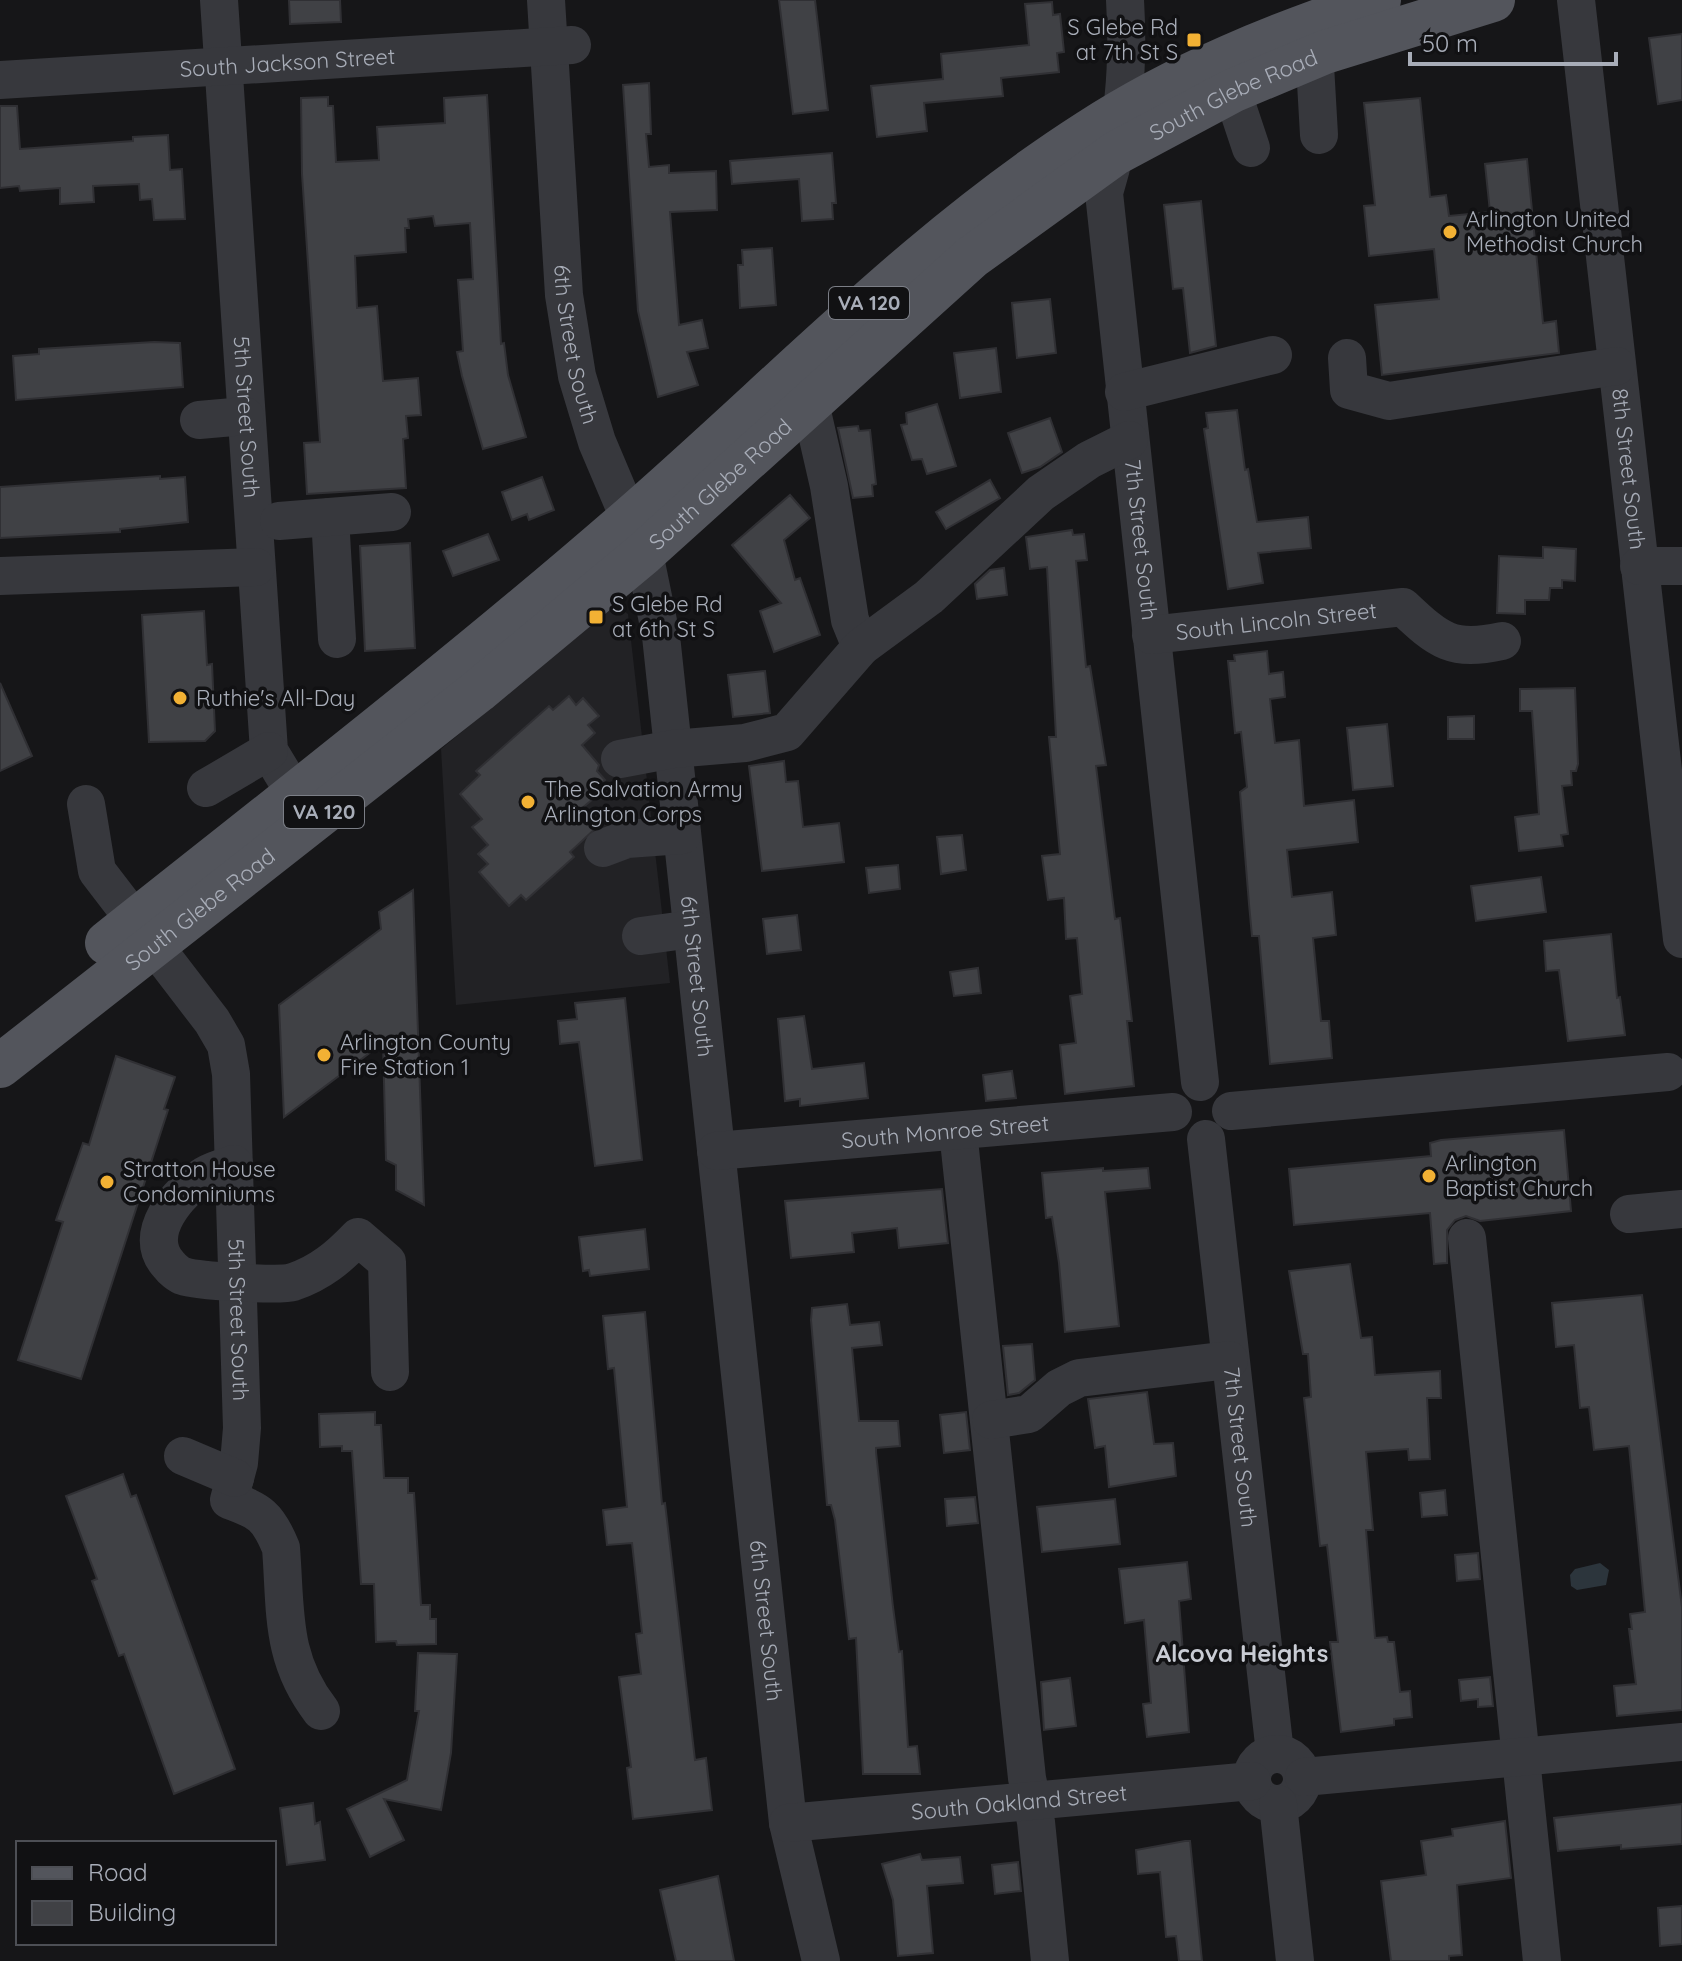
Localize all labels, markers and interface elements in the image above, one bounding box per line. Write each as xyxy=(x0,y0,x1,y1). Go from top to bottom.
place label: S Glebe Rd at 7th St S xyxy=(1067,13,1178,66)
scale bar xyxy=(1410,16,1616,66)
text: 50 m xyxy=(1422,28,1478,58)
marker: S Glebe Rd at 7th St S xyxy=(1185,31,1203,49)
street label: South Jackson Street xyxy=(179,42,396,83)
street label: South Glebe Road xyxy=(1144,43,1322,147)
place label: Arlington United Methodist Church xyxy=(1466,205,1643,258)
marker: Arlington United Methodist Church xyxy=(1441,223,1459,241)
street label: 6th Street South xyxy=(548,264,605,427)
road number: VA 120 xyxy=(829,287,909,319)
street label: 5th Street South xyxy=(227,335,266,499)
street label: 8th Street South xyxy=(1606,387,1652,551)
street label: South Glebe Road xyxy=(643,413,798,556)
street label: 7th Street South xyxy=(1119,458,1164,622)
place label: S Glebe Rd at 6th St S xyxy=(612,590,723,643)
street label: South Lincoln Street xyxy=(1174,596,1378,646)
marker: S Glebe Rd at 6th St S xyxy=(587,608,605,626)
place label: Ruthie's All-Day xyxy=(196,684,355,712)
marker: Ruthie's All-Day xyxy=(171,689,189,707)
place label: The Salvation Army Arlington Corps xyxy=(544,775,743,828)
marker: The Salvation Army Arlington Corps xyxy=(519,793,537,811)
road number: VA 120 xyxy=(284,796,364,828)
street label: South Glebe Road xyxy=(119,842,281,977)
street label: 6th Street South xyxy=(675,894,720,1058)
place label: Arlington County Fire Station 1 xyxy=(340,1028,511,1081)
marker: Arlington County Fire Station 1 xyxy=(315,1046,333,1064)
street label: South Monroe Street xyxy=(840,1109,1050,1154)
place label: Arlington Baptist Church xyxy=(1445,1149,1593,1202)
place label: Stratton House Condominiums xyxy=(123,1155,276,1208)
marker: Arlington Baptist Church xyxy=(1420,1167,1438,1185)
marker: Stratton House Condominiums xyxy=(98,1173,116,1191)
street label: 5th Street South xyxy=(222,1238,255,1401)
street label: 7th Street South xyxy=(1218,1365,1264,1529)
street label: 6th Street South xyxy=(744,1538,789,1703)
district label: Alcova Heights xyxy=(1156,1638,1328,1668)
street label: South Oakland Street xyxy=(910,1778,1128,1826)
legend xyxy=(16,1841,276,1945)
text: Road xyxy=(88,1857,148,1887)
text: Building xyxy=(88,1897,176,1927)

